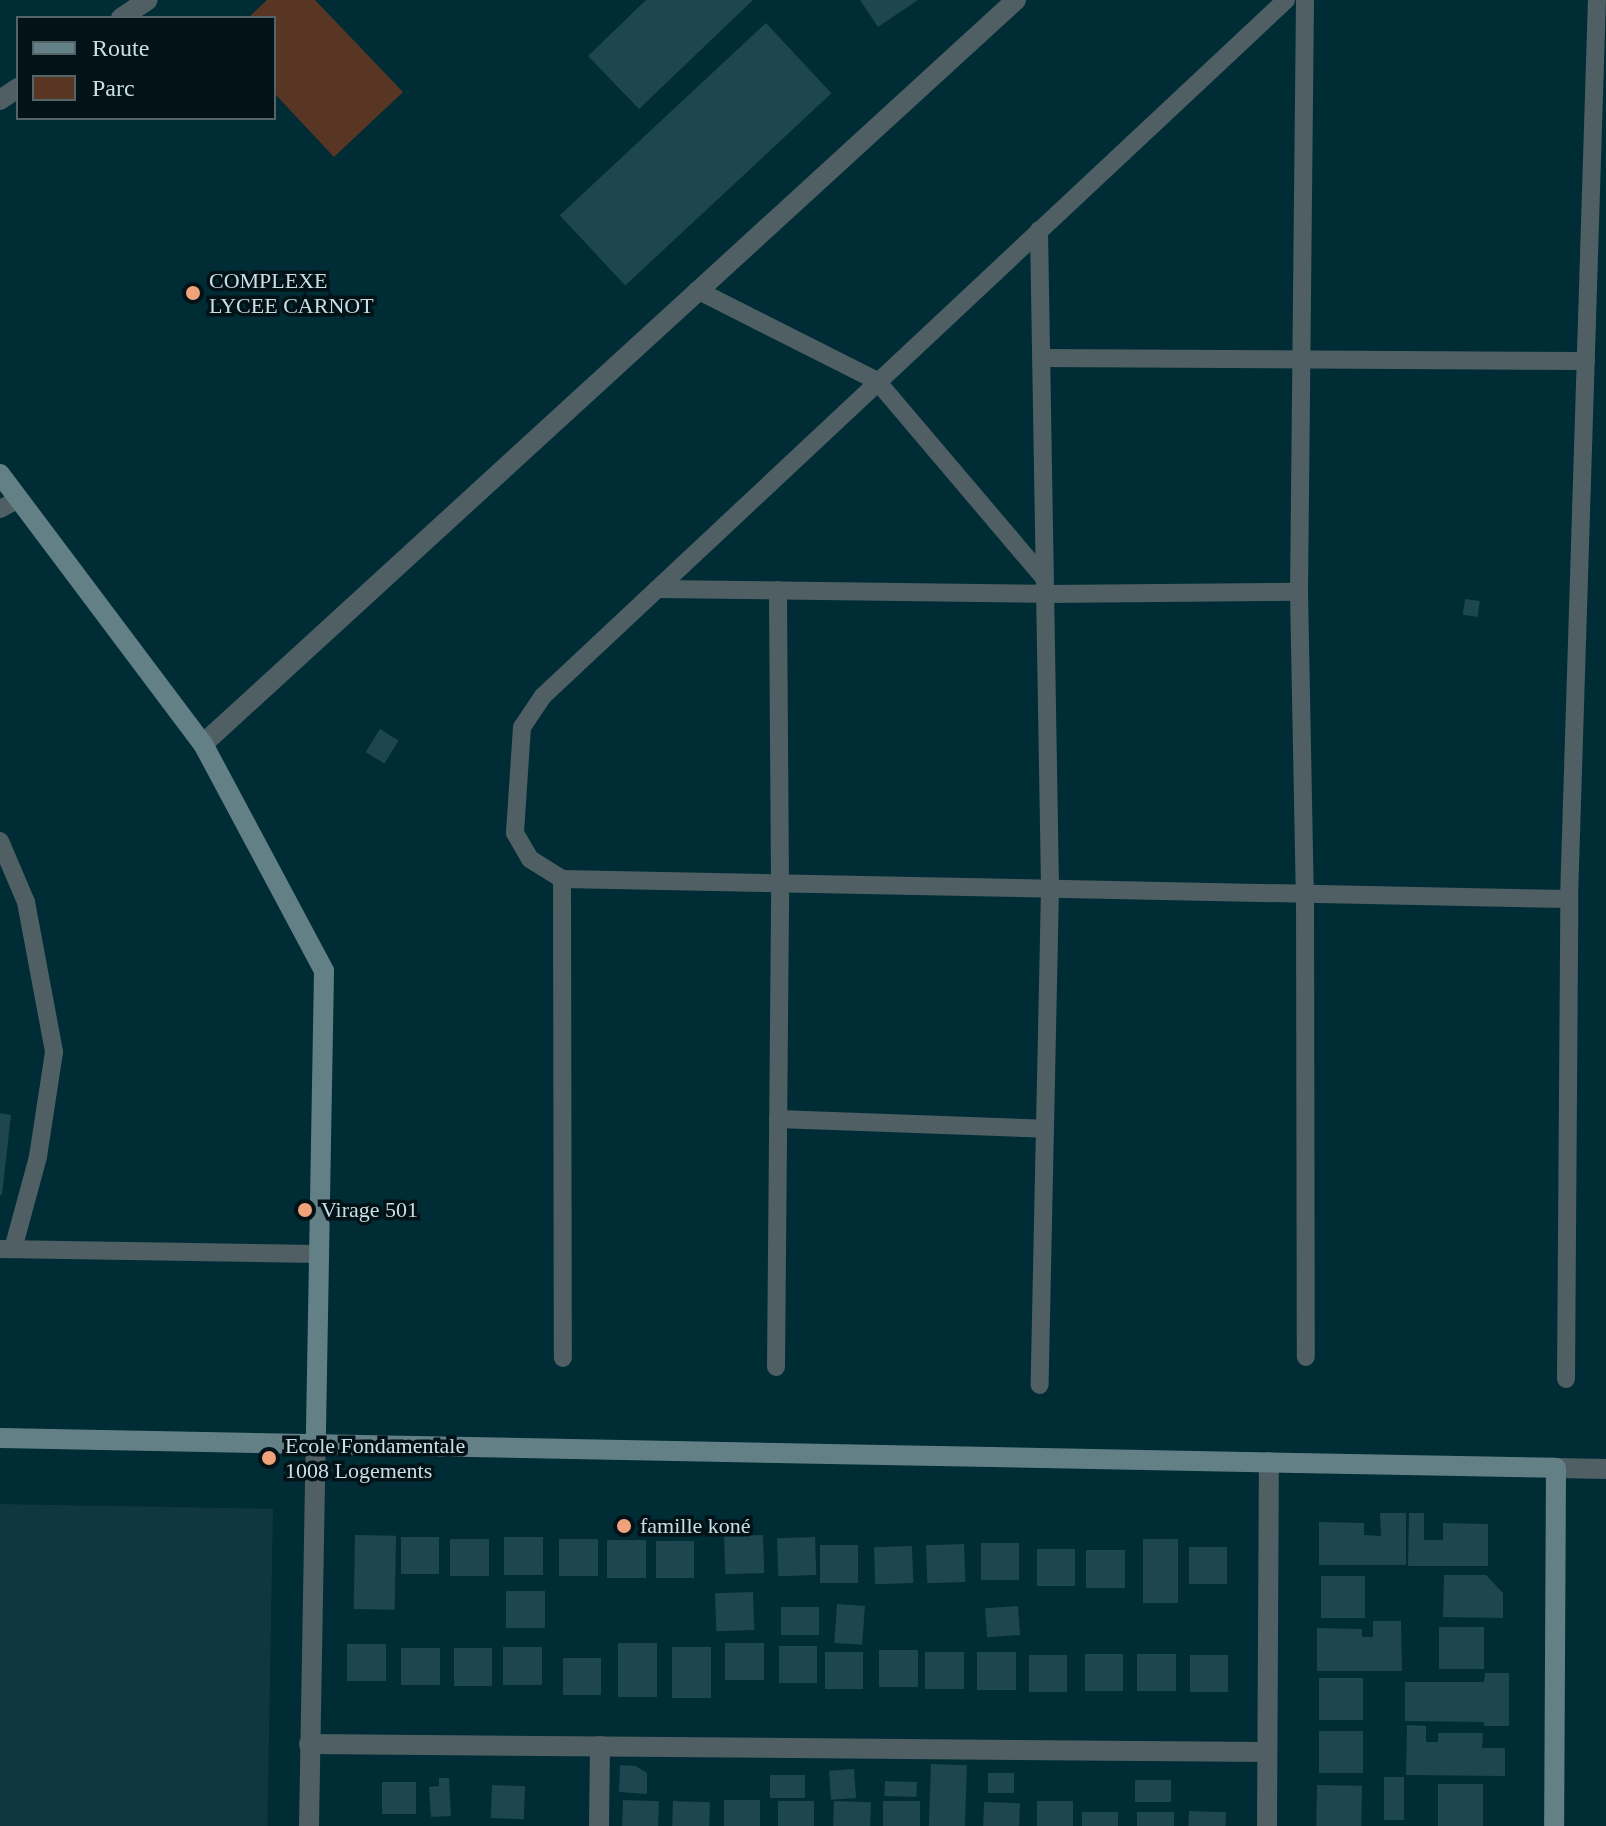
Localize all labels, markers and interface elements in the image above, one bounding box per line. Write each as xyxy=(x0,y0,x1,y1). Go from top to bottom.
legend xyxy=(16,16,276,120)
text: Route xyxy=(92,35,149,61)
text: Parc xyxy=(92,75,135,101)
place label: COMPLEXE LYCEE CARNOT xyxy=(209,267,374,318)
marker: COMPLEXE LYCEE CARNOT xyxy=(184,284,202,302)
place label: Virage 501 xyxy=(321,1197,418,1223)
marker: Virage 501 xyxy=(296,1201,314,1219)
place label: Ecole Fondamentale 1008 Logements xyxy=(285,1432,465,1484)
marker: Ecole Fondamentale 1008 Logements xyxy=(260,1449,278,1467)
place label: famille koné xyxy=(640,1513,751,1539)
marker: famille koné xyxy=(615,1517,633,1535)

